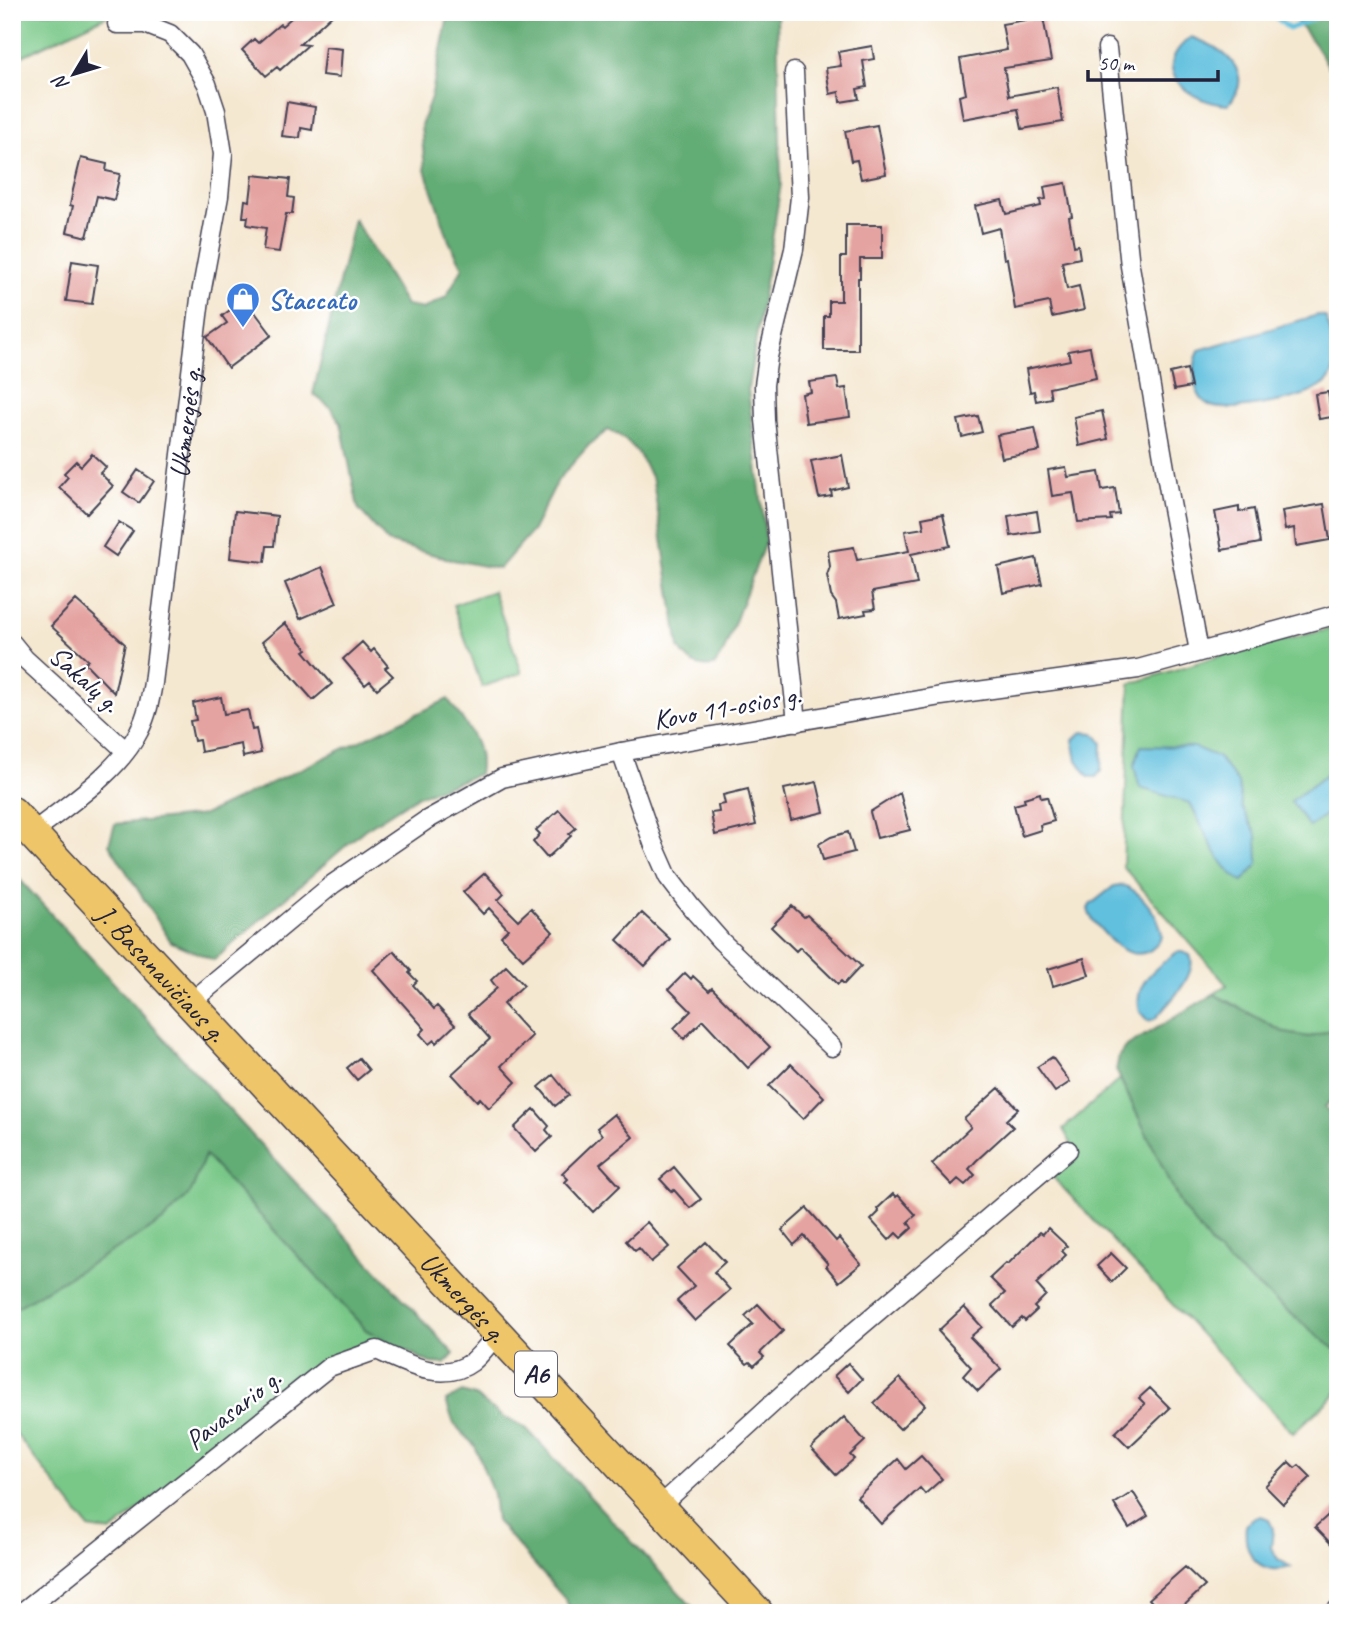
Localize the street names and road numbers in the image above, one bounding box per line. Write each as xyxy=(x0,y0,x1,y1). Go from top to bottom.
street label: Ukmergės g. xyxy=(161,364,209,480)
street label: Sakalų g. xyxy=(42,638,128,721)
street label: Kovo 11-osios g. xyxy=(651,677,804,737)
street label: J. Basanavičiaus g. xyxy=(88,895,235,1050)
street label: Ukmergės g. xyxy=(413,1244,515,1350)
road number: A6 xyxy=(515,1352,557,1396)
street label: Pavasario g. xyxy=(178,1360,288,1457)

